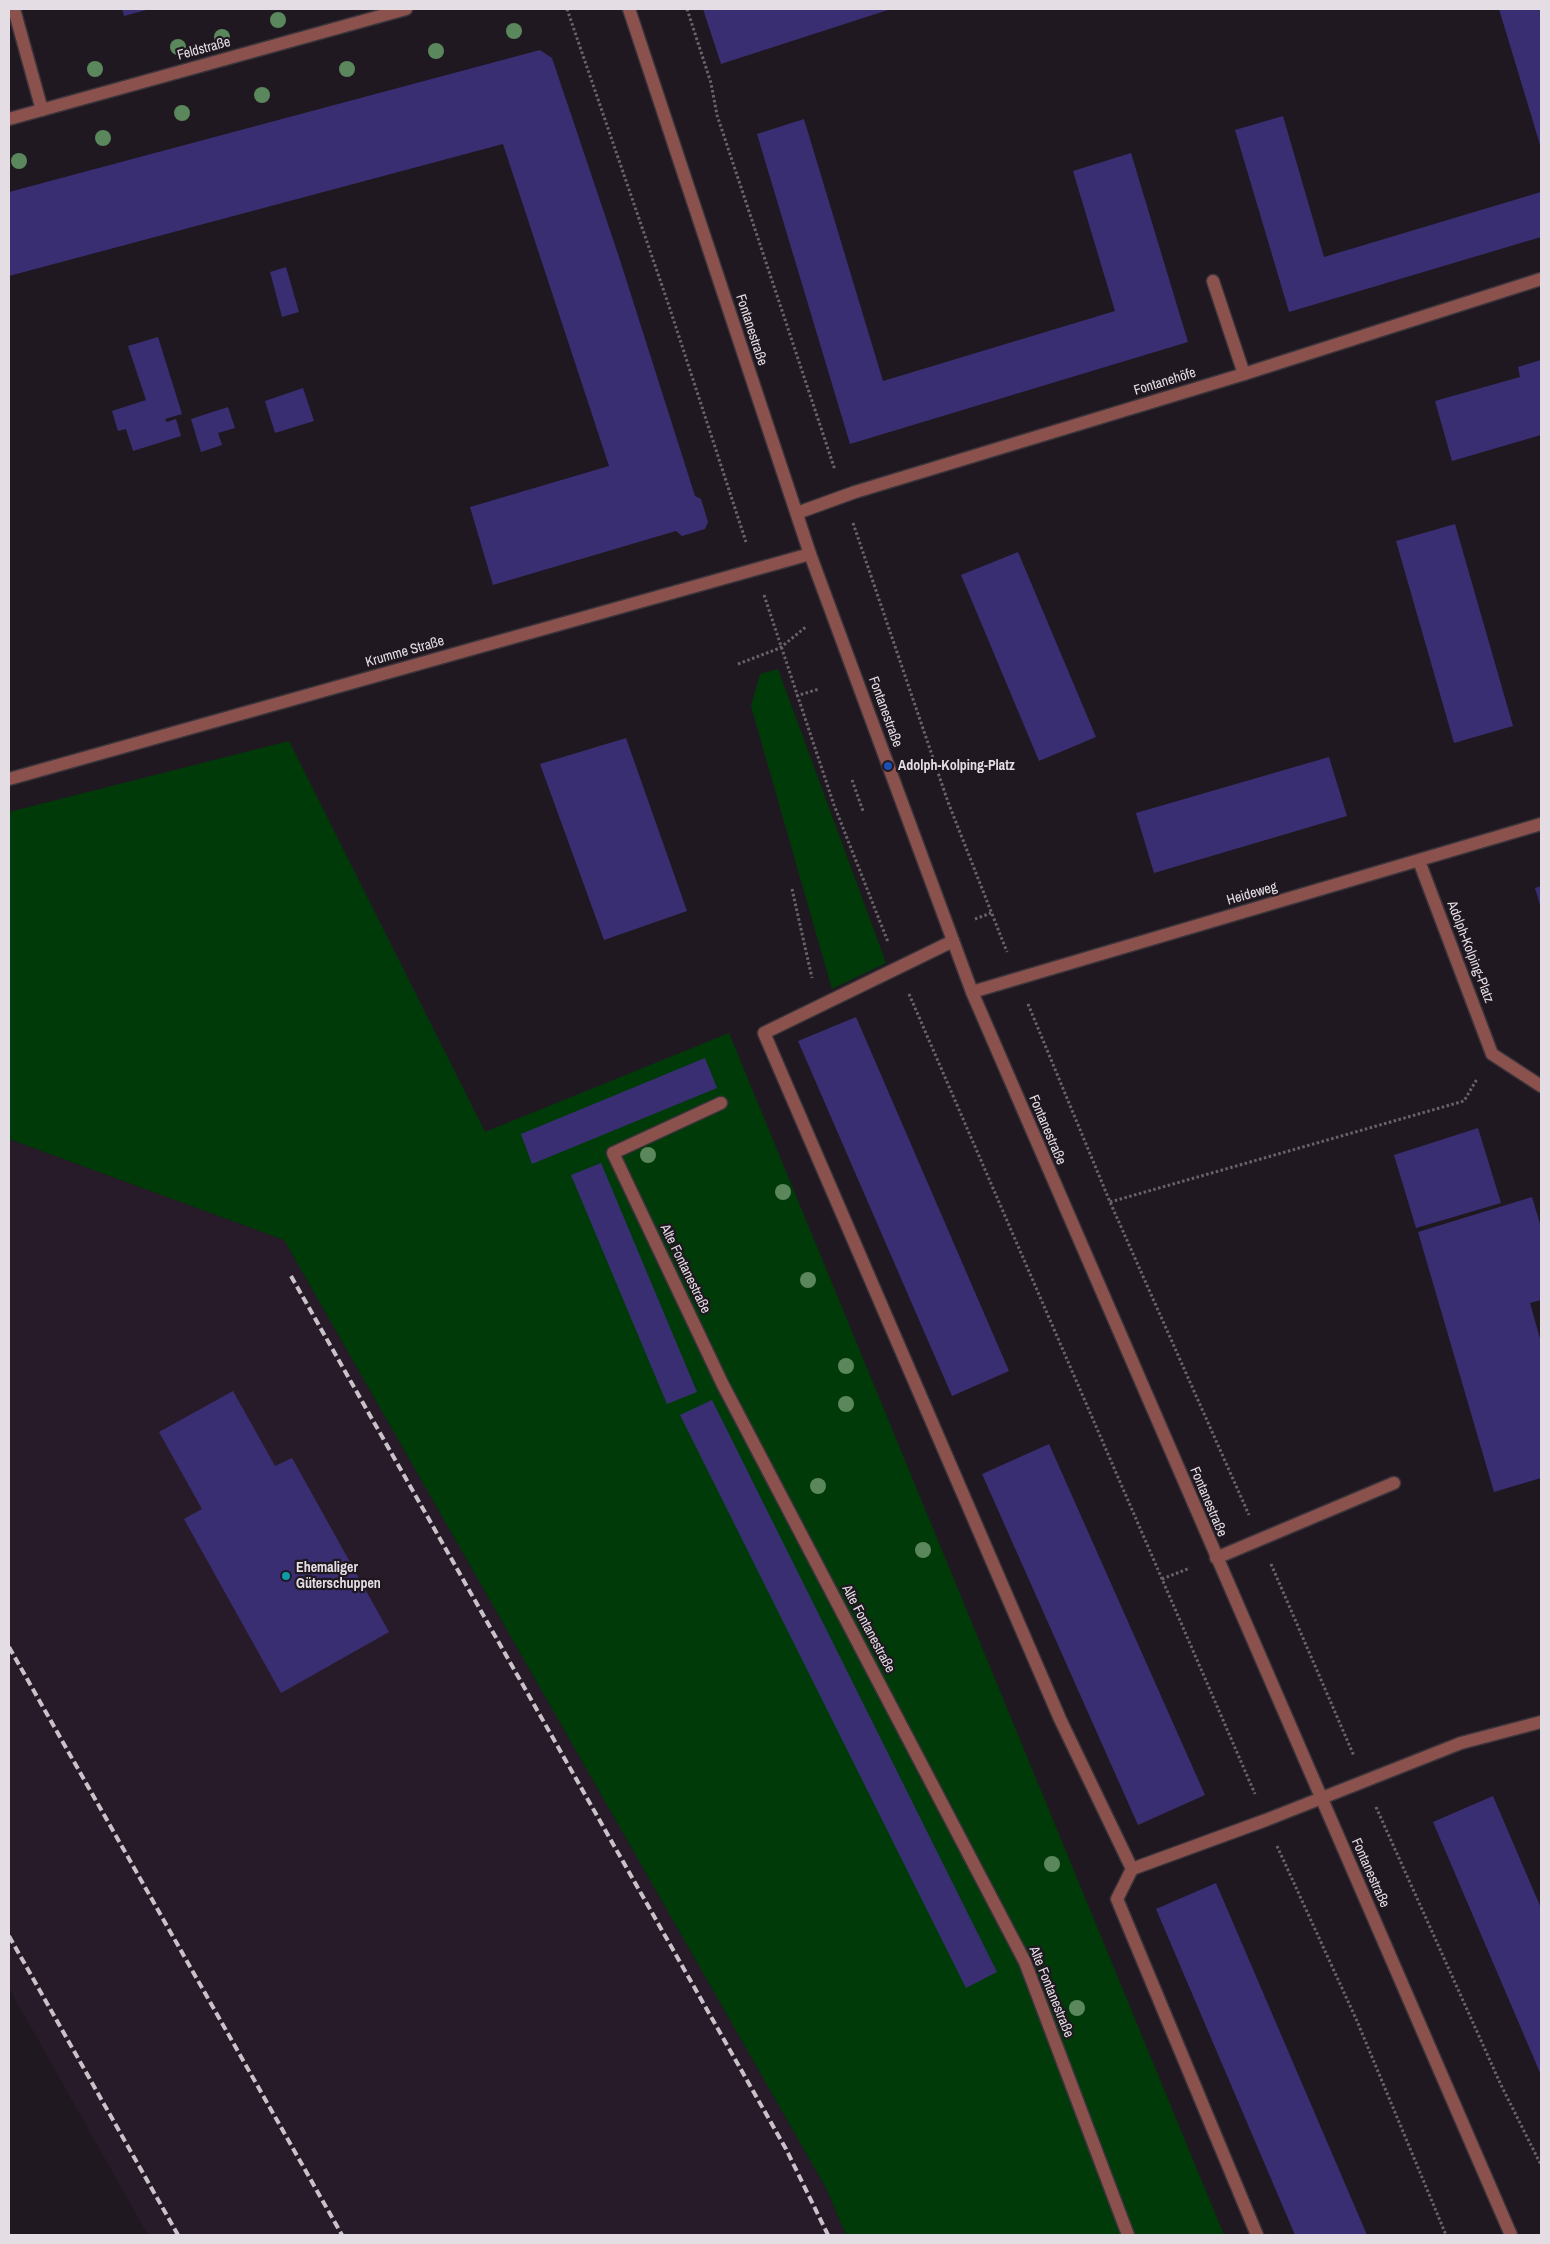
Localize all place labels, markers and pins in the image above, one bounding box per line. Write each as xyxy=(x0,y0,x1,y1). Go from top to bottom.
place label: Adolph-Kolping-Platz xyxy=(898,758,1015,774)
marker: Adolph-Kolping-Platz xyxy=(882,760,894,772)
place label: Ehemaliger Güterschuppen xyxy=(296,1560,381,1592)
marker: Ehemaliger Güterschuppen xyxy=(280,1570,292,1582)

